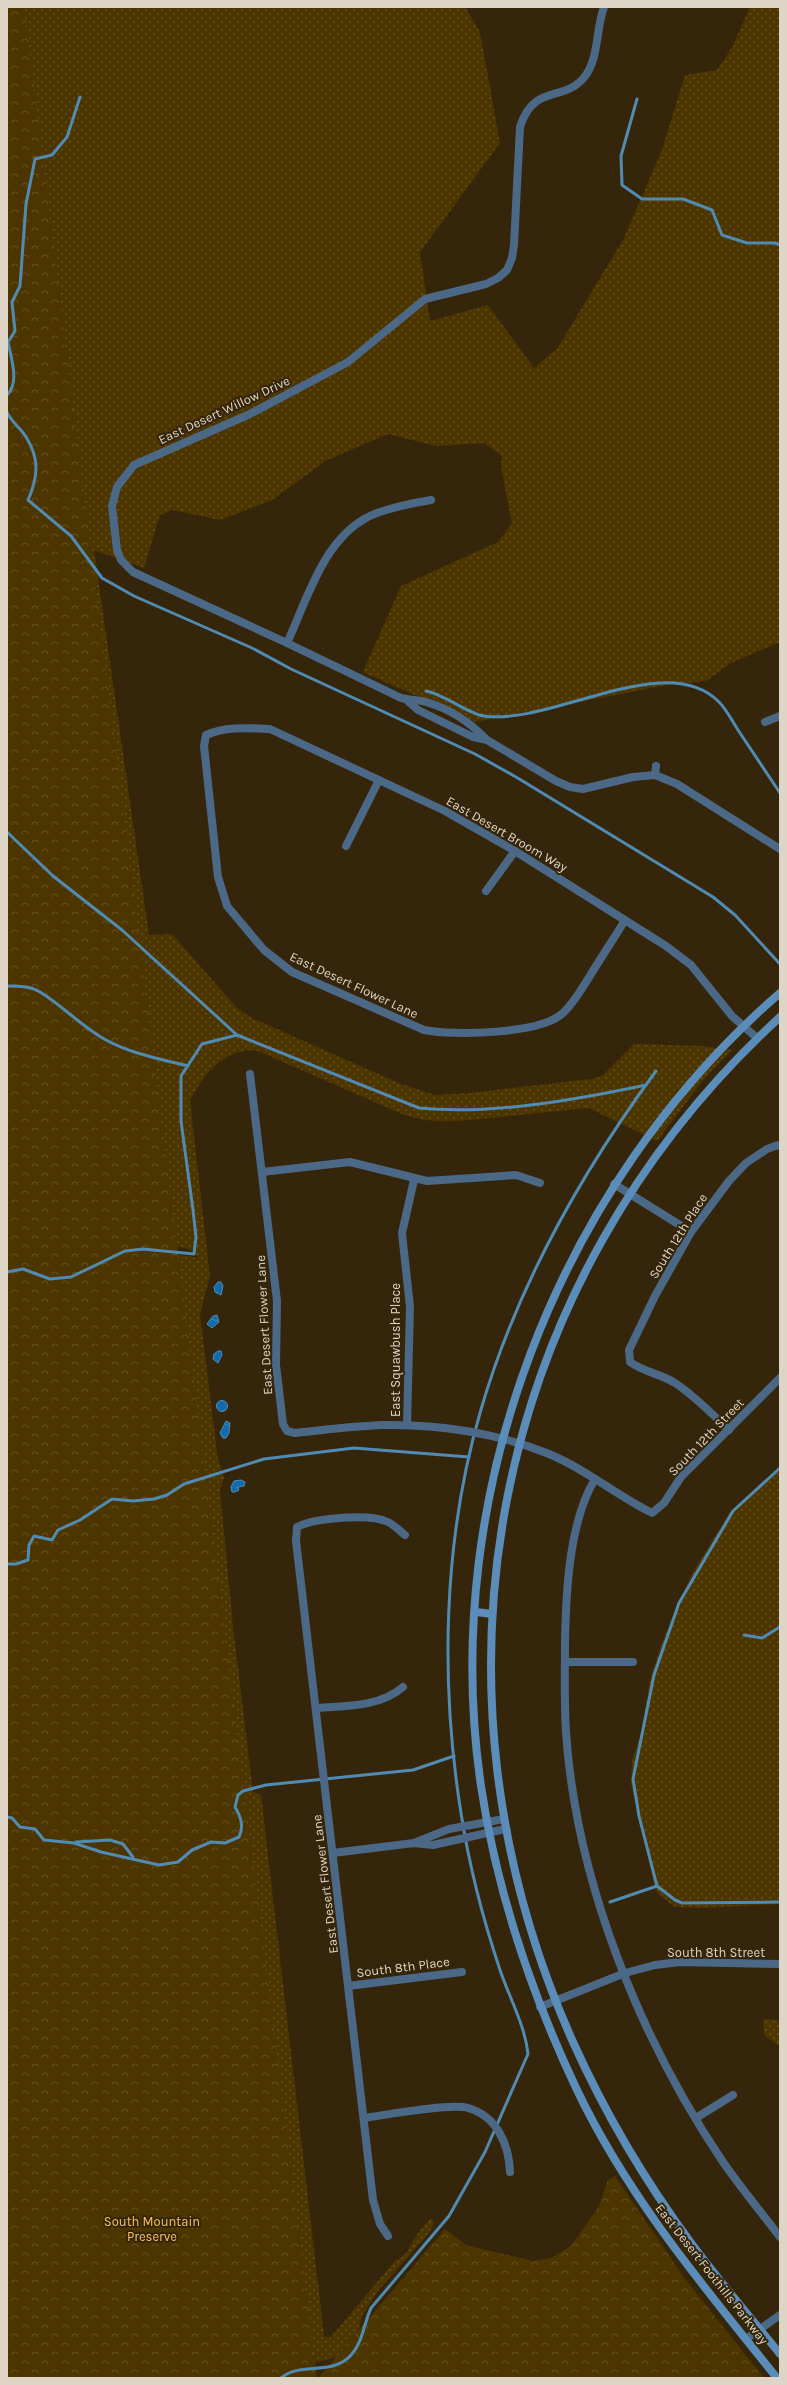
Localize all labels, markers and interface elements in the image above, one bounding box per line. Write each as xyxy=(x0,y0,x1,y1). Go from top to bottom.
street label: East Desert Willow Drive xyxy=(156,373,292,447)
street label: East Desert Broom Way xyxy=(444,793,570,875)
street label: East Desert Flower Lane xyxy=(287,949,421,1021)
street label: South 12th Place xyxy=(646,1190,710,1281)
street label: East Desert Flower Lane xyxy=(253,1254,275,1395)
street label: East Squawbush Place xyxy=(388,1283,404,1417)
street label: South 12th Street xyxy=(665,1395,747,1479)
street label: East Desert Flower Lane xyxy=(309,1813,341,1954)
street label: South 8th Street xyxy=(667,1945,765,1960)
street label: South 8th Place xyxy=(356,1954,451,1980)
street label: East Desert Foothills Parkway xyxy=(652,2201,772,2347)
park label: South Mountain Preserve xyxy=(104,2214,200,2244)

